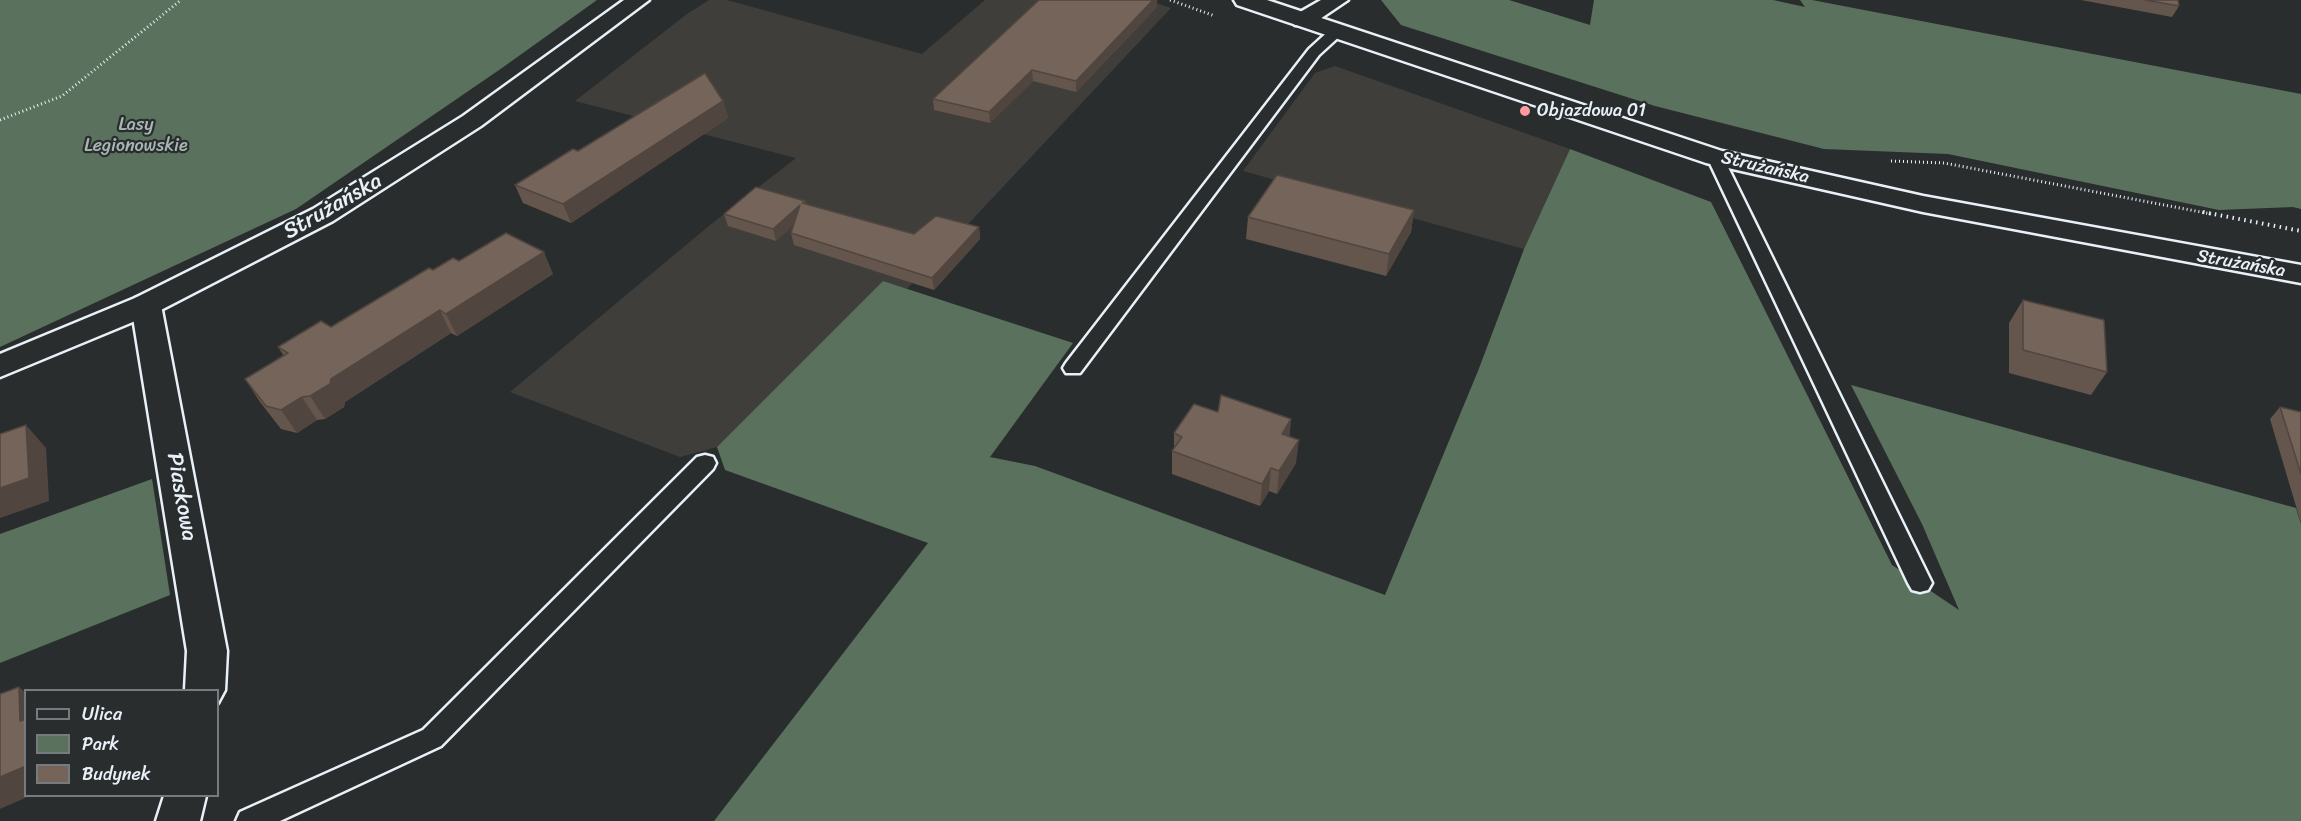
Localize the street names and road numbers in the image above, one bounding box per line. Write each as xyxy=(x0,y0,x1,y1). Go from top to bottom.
street label: Strużańska xyxy=(1719,147,1811,189)
street label: Strużańska xyxy=(279,168,387,246)
street label: Strużańska xyxy=(2195,246,2287,282)
street label: Piaskowa xyxy=(160,451,202,543)

